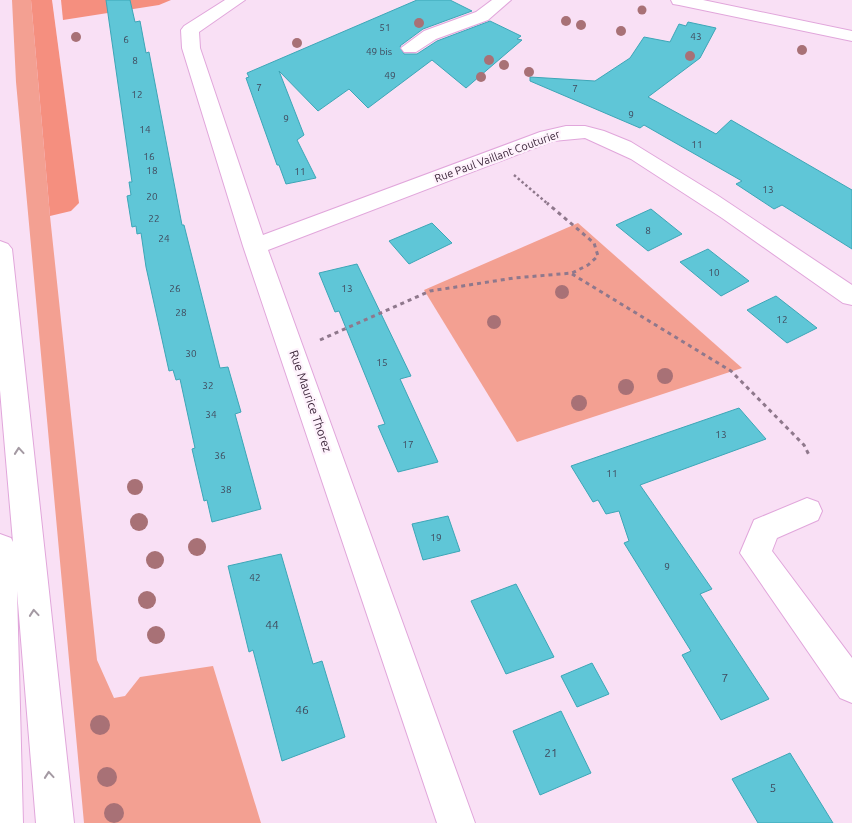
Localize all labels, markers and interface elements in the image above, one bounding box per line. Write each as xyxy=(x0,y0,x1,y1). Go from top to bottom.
house number: 51 xyxy=(379,22,391,33)
house number: 43 xyxy=(690,31,702,42)
house number: 6 xyxy=(123,34,129,45)
house number: 49 bis xyxy=(366,46,392,57)
house number: 8 xyxy=(132,55,138,66)
house number: 49 xyxy=(384,70,396,81)
house number: 7 xyxy=(256,82,262,93)
house number: 7 xyxy=(572,83,578,94)
house number: 12 xyxy=(131,89,143,100)
house number: 9 xyxy=(628,109,634,120)
house number: 9 xyxy=(283,113,289,124)
house number: 14 xyxy=(139,124,151,135)
street label: Rue Paul Vaillant Couturier xyxy=(433,127,562,184)
house number: 11 xyxy=(691,139,703,150)
house number: 16 xyxy=(143,151,155,162)
house number: 18 xyxy=(146,165,158,176)
house number: 11 xyxy=(294,166,306,177)
house number: 13 xyxy=(762,184,774,195)
house number: 20 xyxy=(146,191,158,202)
house number: 22 xyxy=(148,213,160,224)
house number: 8 xyxy=(645,225,651,236)
house number: 24 xyxy=(158,233,170,244)
house number: 10 xyxy=(708,267,720,278)
house number: 26 xyxy=(169,283,181,294)
house number: 13 xyxy=(341,283,353,294)
house number: 28 xyxy=(175,307,187,318)
house number: 12 xyxy=(776,314,788,325)
house number: 30 xyxy=(185,348,197,359)
street label: Rue Maurice Thorez xyxy=(287,348,335,454)
house number: 15 xyxy=(376,357,388,368)
house number: 32 xyxy=(202,380,214,391)
house number: 34 xyxy=(205,409,217,420)
house number: 13 xyxy=(715,429,727,440)
house number: 17 xyxy=(402,439,414,450)
one-way arrow xyxy=(14,447,25,455)
house number: 36 xyxy=(214,450,226,461)
house number: 11 xyxy=(606,468,618,479)
house number: 38 xyxy=(220,484,232,495)
house number: 19 xyxy=(430,532,442,543)
house number: 9 xyxy=(664,561,670,572)
house number: 42 xyxy=(249,572,261,583)
one-way arrow xyxy=(29,608,40,616)
house number: 44 xyxy=(265,618,279,631)
house number: 7 xyxy=(722,671,728,684)
house number: 46 xyxy=(295,703,309,716)
house number: 21 xyxy=(544,746,558,759)
one-way arrow xyxy=(44,770,55,778)
house number: 5 xyxy=(770,781,776,794)

